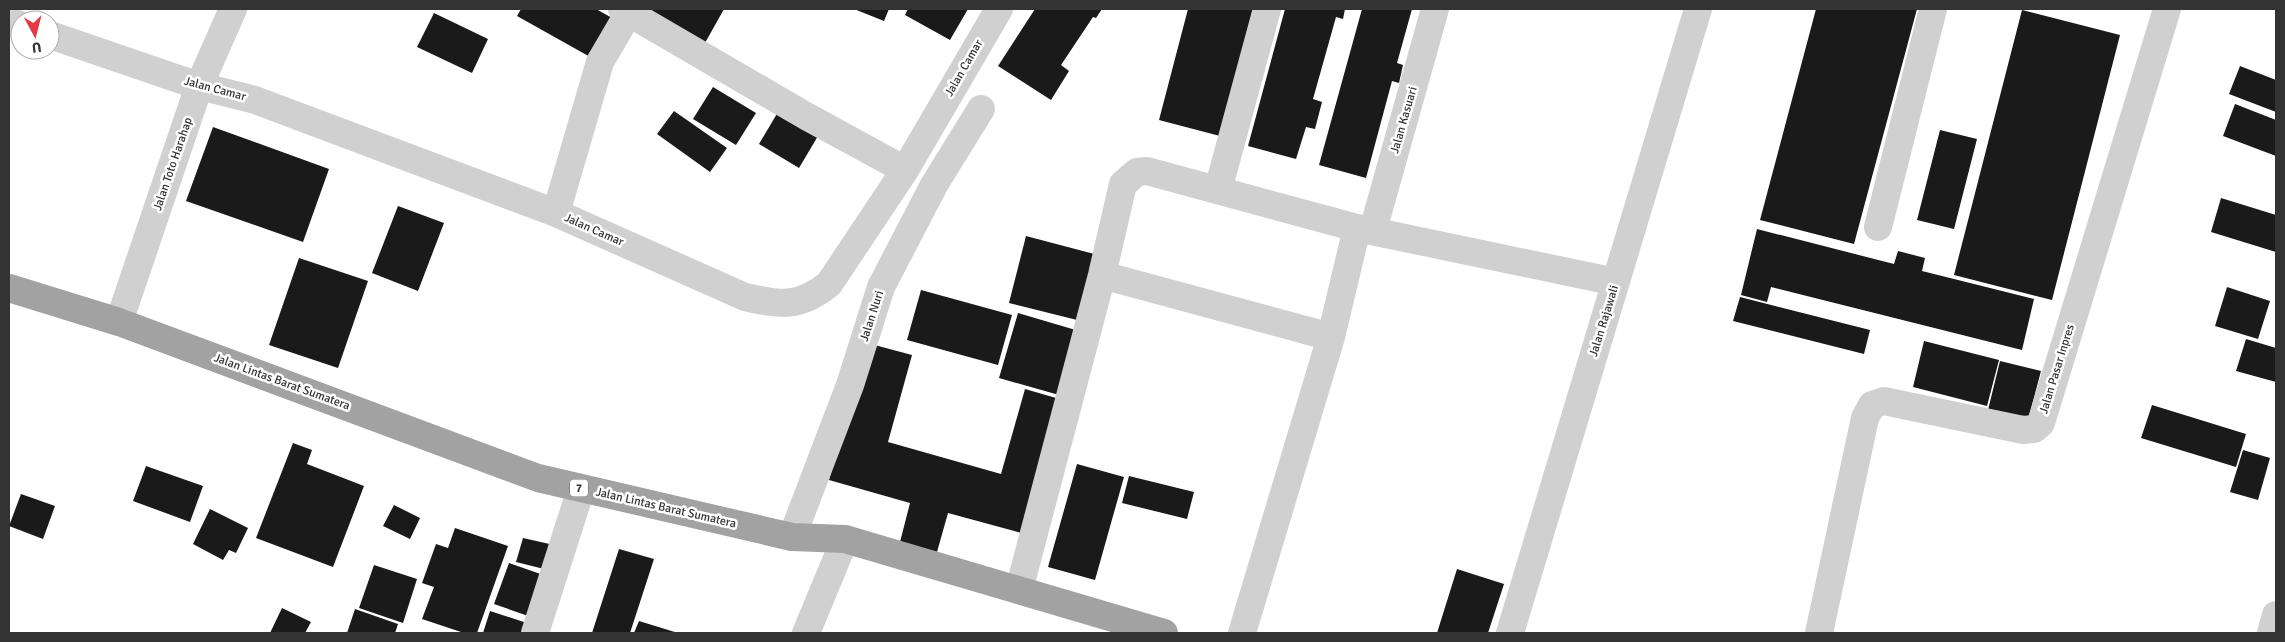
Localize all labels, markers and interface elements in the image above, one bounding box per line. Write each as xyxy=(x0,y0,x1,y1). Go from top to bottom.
north arrow xyxy=(10,10,60,60)
street label: Jalan Camar xyxy=(942,36,987,99)
text: U xyxy=(31,38,42,56)
street label: Jalan Camar xyxy=(182,74,248,105)
street label: Jalan Kasuari xyxy=(1387,85,1421,155)
street label: Jalan Toto Harahap xyxy=(150,115,196,213)
street label: Jalan Camar xyxy=(562,210,626,250)
street label: Jalan Rajawali xyxy=(1586,284,1622,358)
street label: Jalan Nuri xyxy=(857,289,887,343)
street label: Jalan Pasar Inpres xyxy=(2036,322,2078,416)
street label: Jalan Lintas Barat Sumatera xyxy=(212,350,352,414)
road number: 7 xyxy=(570,479,588,496)
street label: Jalan Lintas Barat Sumatera xyxy=(594,485,738,531)

